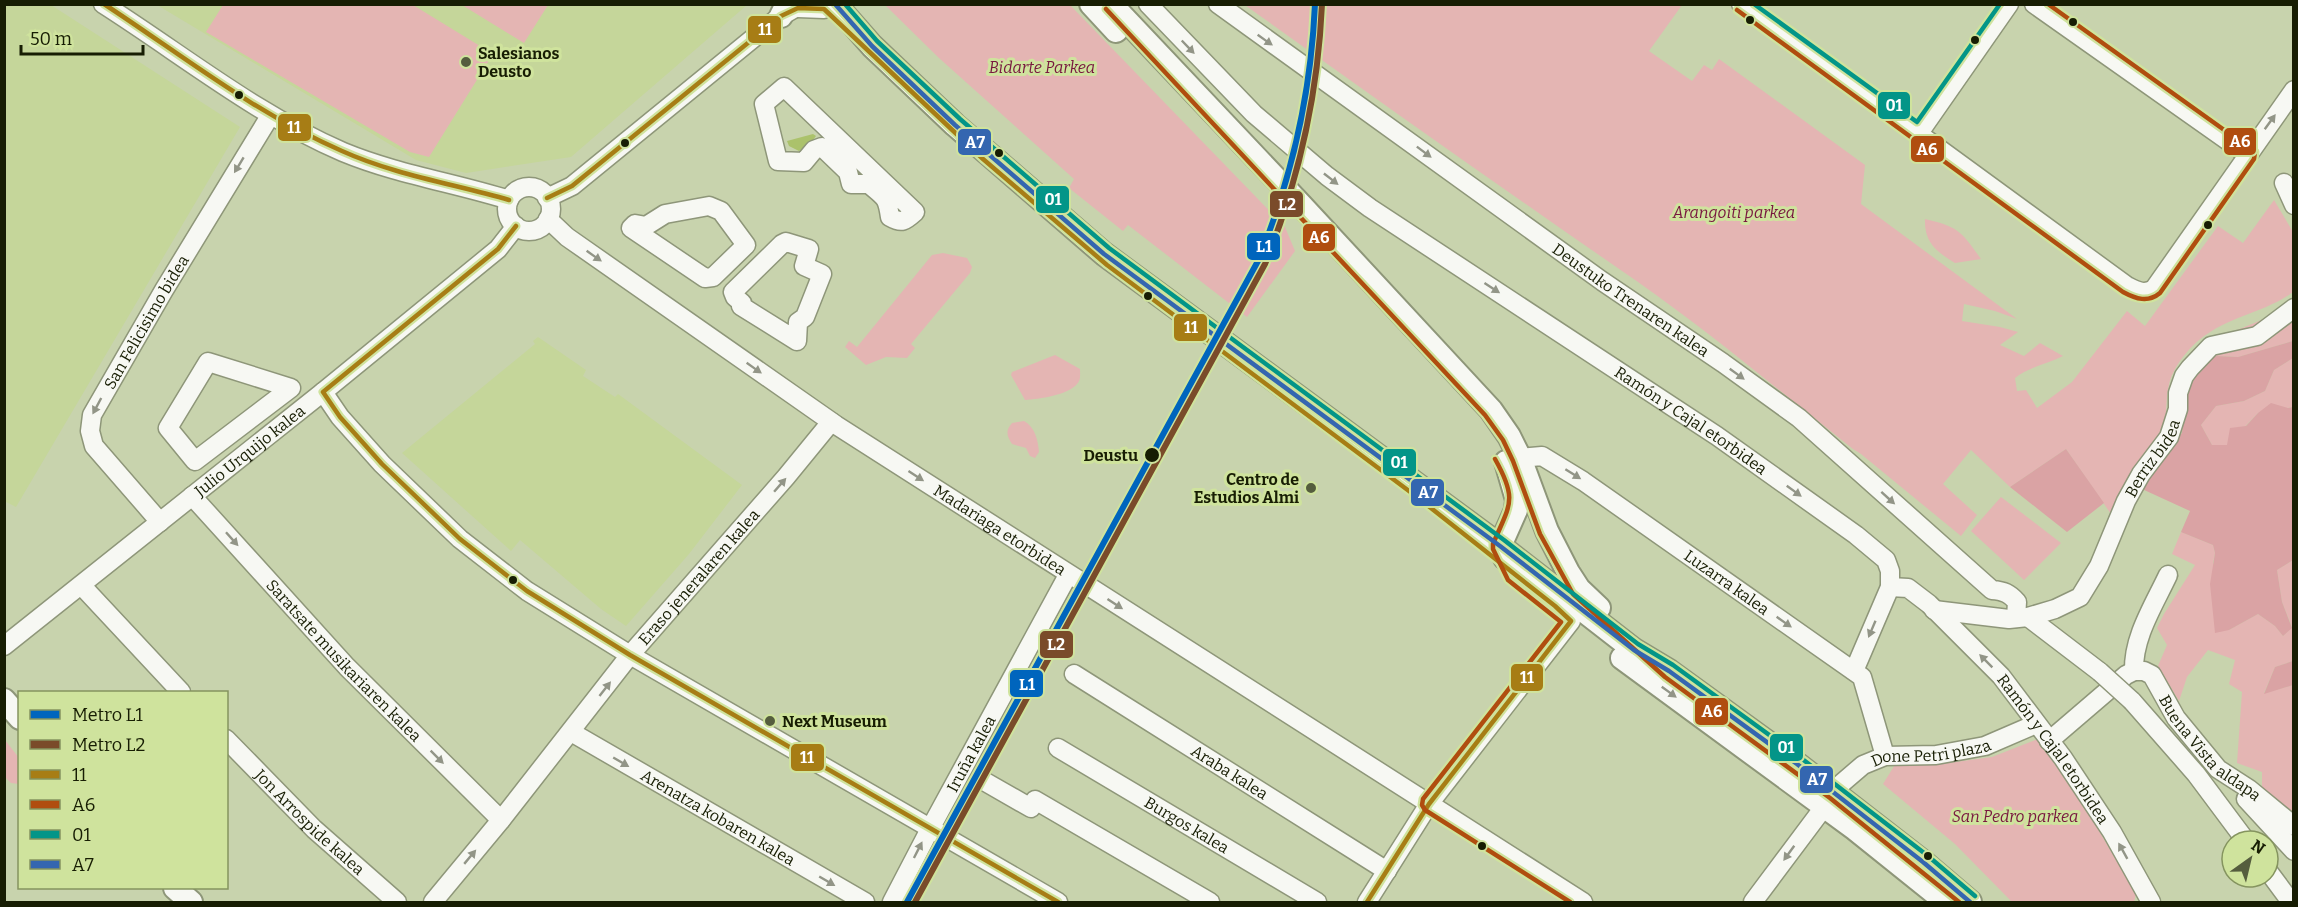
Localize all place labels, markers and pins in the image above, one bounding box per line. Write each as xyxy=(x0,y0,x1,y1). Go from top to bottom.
unlabelled marker xyxy=(1744,14,1756,26)
unlabelled marker xyxy=(2067,16,2079,28)
unlabelled marker xyxy=(1969,34,1981,46)
place label: Salesianos Deusto xyxy=(478,44,559,81)
marker: Salesianos Deusto xyxy=(459,55,473,69)
unlabelled marker xyxy=(233,89,245,101)
unlabelled marker xyxy=(619,137,631,149)
unlabelled marker xyxy=(993,147,1005,159)
unlabelled marker xyxy=(2202,219,2214,231)
unlabelled marker xyxy=(1142,290,1154,302)
place label: Deustu xyxy=(1083,446,1138,465)
marker: Deustu xyxy=(1143,446,1161,464)
place label: Centro de Estudios Almi xyxy=(1194,470,1299,507)
marker: Centro de Estudios Almi xyxy=(1304,481,1318,495)
unlabelled marker xyxy=(507,574,519,586)
place label: Next Museum xyxy=(782,712,888,731)
marker: Next Museum xyxy=(763,714,777,728)
unlabelled marker xyxy=(1476,840,1488,852)
unlabelled marker xyxy=(1922,850,1934,862)

